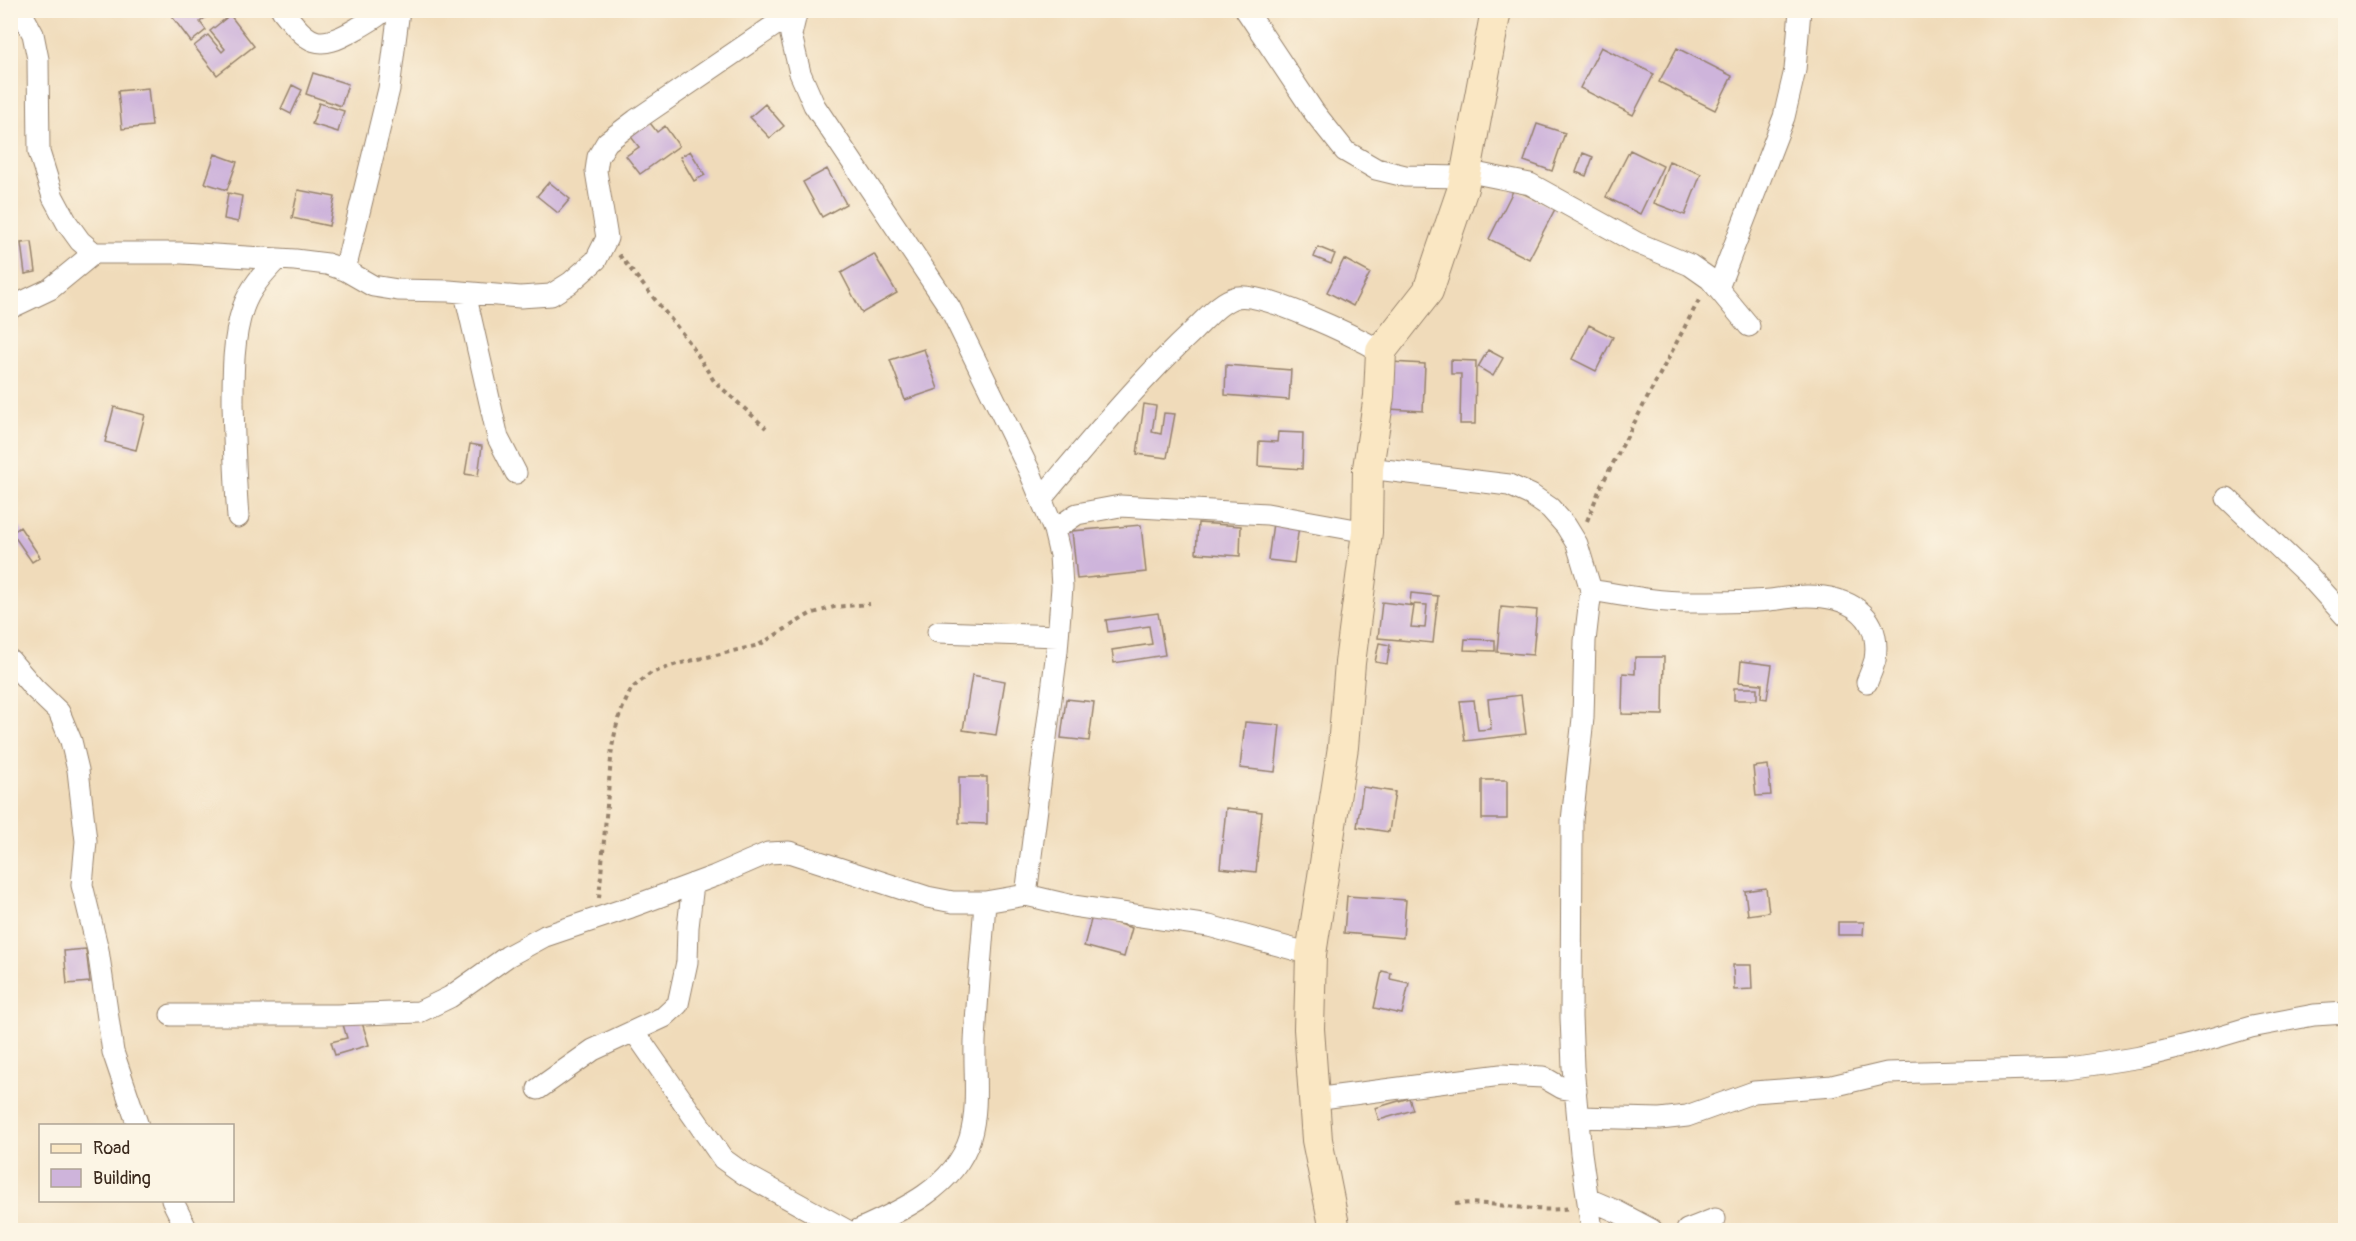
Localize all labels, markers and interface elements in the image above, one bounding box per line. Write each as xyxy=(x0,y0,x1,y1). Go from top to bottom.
legend xyxy=(39,1124,234,1202)
text: Road xyxy=(93,1137,130,1160)
text: Building xyxy=(93,1167,151,1190)

